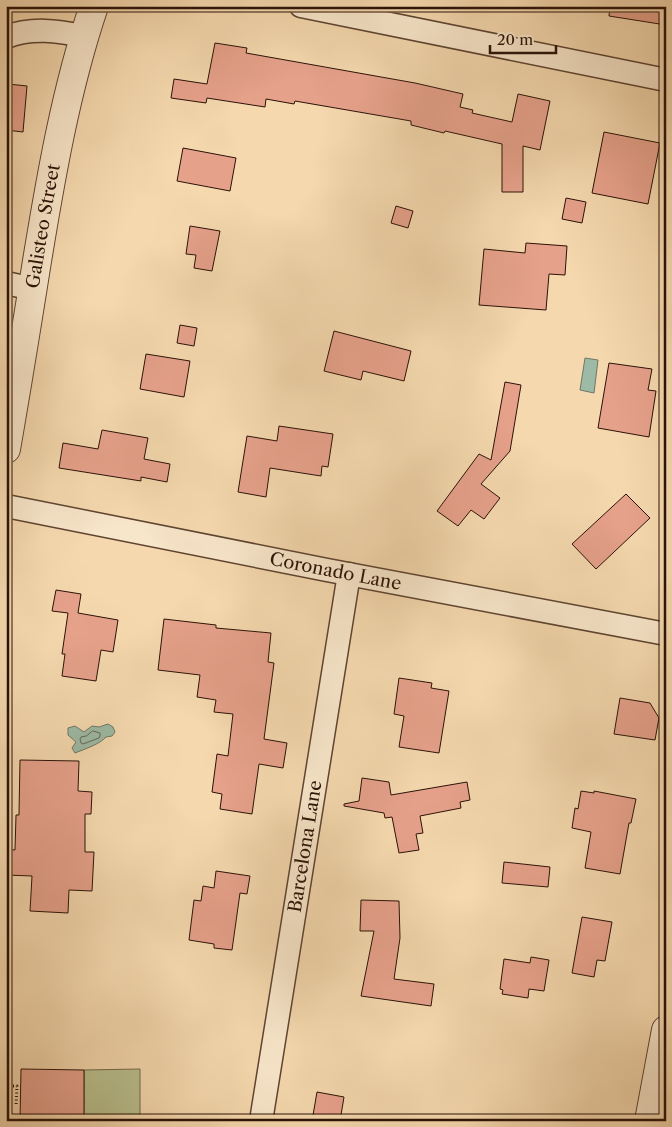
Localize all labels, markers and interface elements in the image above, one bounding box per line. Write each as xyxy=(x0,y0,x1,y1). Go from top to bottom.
scale bar xyxy=(490,22,556,54)
text: 20 m xyxy=(497,30,533,49)
street label: Galisteo Street xyxy=(22,161,65,290)
street label: Coronado Lane xyxy=(268,548,403,595)
street label: Barcelona Lane xyxy=(284,779,327,914)

